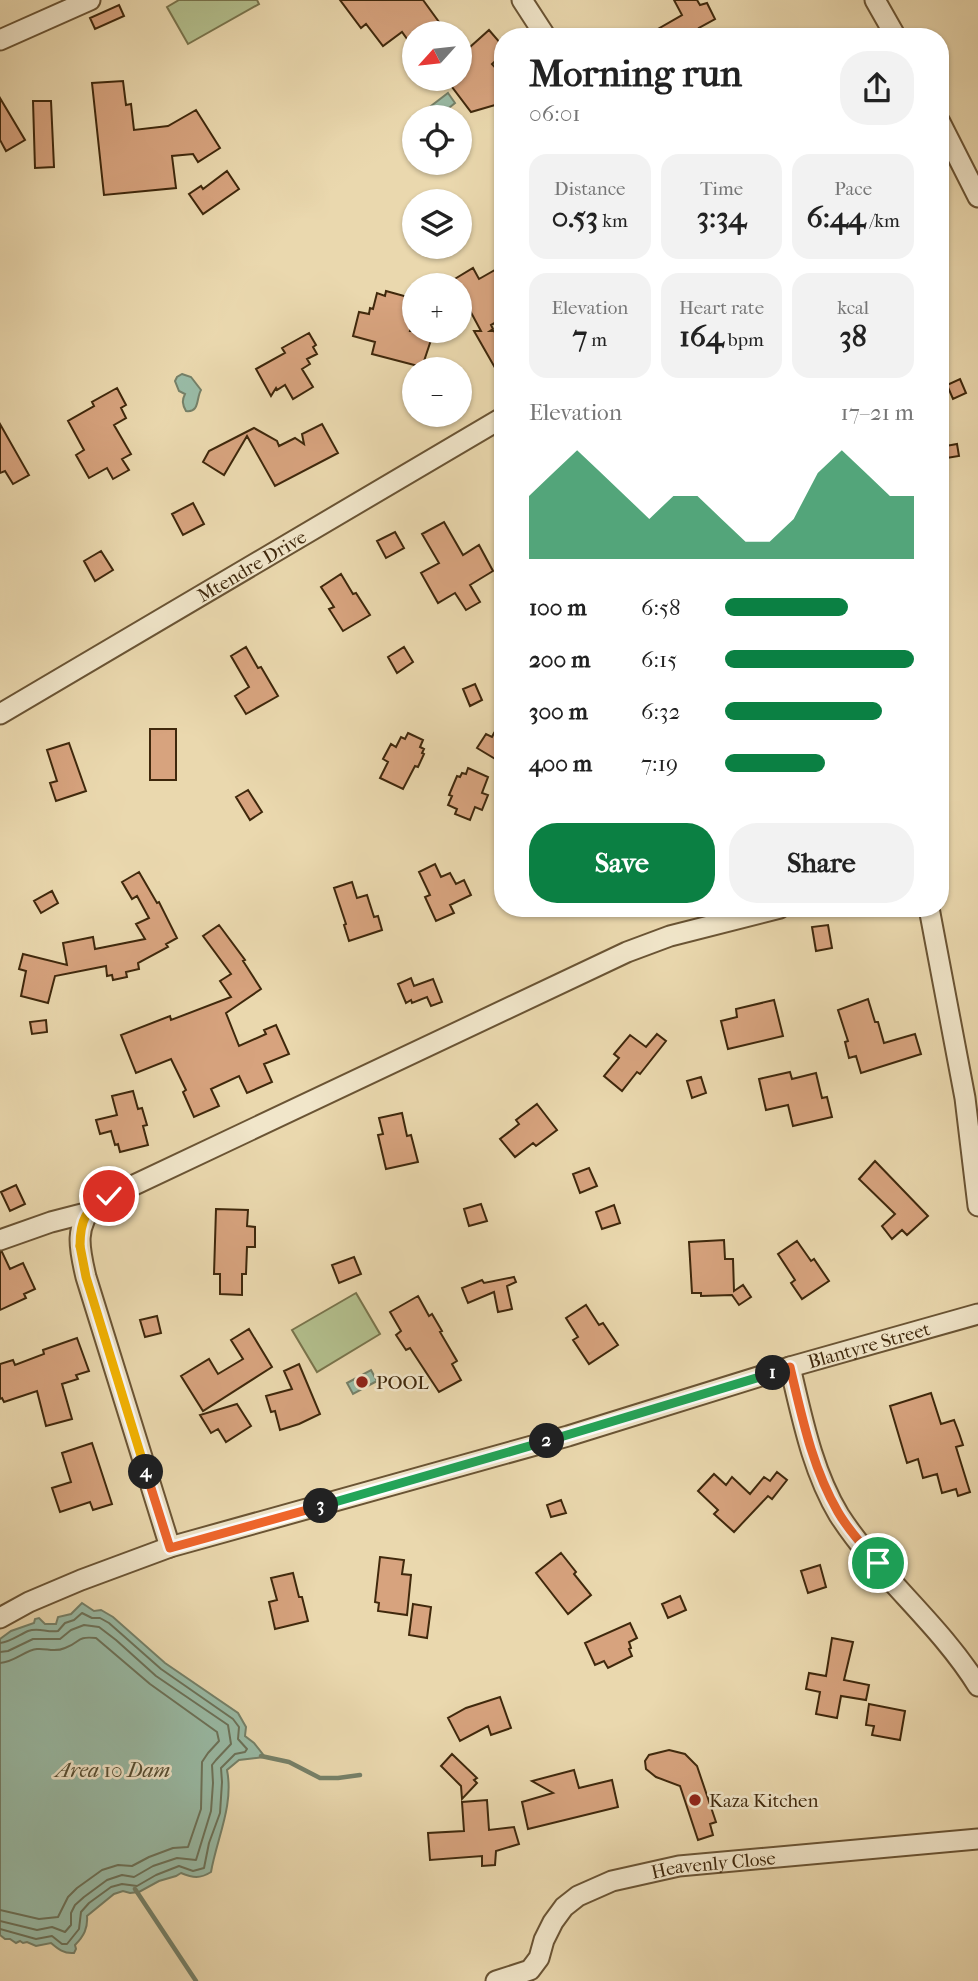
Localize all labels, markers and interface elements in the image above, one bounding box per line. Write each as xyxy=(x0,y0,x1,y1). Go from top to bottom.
north arrow xyxy=(402,21,472,91)
map controls xyxy=(402,21,472,427)
text: Morning run xyxy=(529,51,742,96)
button: share xyxy=(840,51,914,125)
text: 06:01 xyxy=(529,100,580,127)
button: locate xyxy=(402,105,472,175)
text: Distance xyxy=(554,178,626,200)
text: Time xyxy=(700,178,743,200)
text: Pace xyxy=(834,178,872,200)
button: layers xyxy=(402,189,472,259)
text: 0.53 xyxy=(552,200,598,235)
text: 3:34 xyxy=(697,200,746,235)
text: 6:44 xyxy=(806,200,866,235)
text: km xyxy=(598,210,628,232)
text: /km xyxy=(866,210,900,232)
button: + xyxy=(402,273,472,343)
text: Elevation xyxy=(551,297,628,319)
text: Heart rate xyxy=(679,297,764,319)
text: kcal xyxy=(837,297,869,319)
text: 7 xyxy=(573,319,587,354)
text: 164 xyxy=(679,319,724,354)
text: 38 xyxy=(839,319,867,354)
text: m xyxy=(587,329,607,351)
text: bpm xyxy=(724,329,764,351)
button: − xyxy=(402,357,472,427)
text: Elevation xyxy=(529,399,622,426)
text: 17–21 m xyxy=(841,399,914,426)
street label: Mtendre Drive xyxy=(194,526,310,607)
text: 100 m xyxy=(529,594,587,621)
text: 6:58 xyxy=(641,594,681,621)
text: 200 m xyxy=(529,646,590,673)
text: 6:15 xyxy=(641,646,677,673)
text: 300 m xyxy=(529,698,588,725)
text: 6:32 xyxy=(641,698,680,725)
text: 400 m xyxy=(529,750,592,777)
text: 7:19 xyxy=(641,750,678,777)
button: Save xyxy=(529,823,715,903)
button: Share xyxy=(729,823,914,903)
pin xyxy=(79,1166,139,1226)
icon: check xyxy=(90,1177,128,1215)
street label: Blantyre Street xyxy=(805,1318,933,1373)
pin: 1 xyxy=(756,1356,790,1390)
text: 1 xyxy=(769,1361,776,1383)
place label: POOL xyxy=(376,1372,429,1394)
marker: POOL xyxy=(354,1374,370,1390)
pin: 2 xyxy=(530,1424,564,1458)
text: 2 xyxy=(542,1429,551,1451)
pin: 4 xyxy=(128,1454,164,1490)
text: 4 xyxy=(140,1460,151,1482)
pin: 3 xyxy=(304,1488,338,1524)
text: 3 xyxy=(317,1494,324,1516)
pin xyxy=(848,1533,908,1593)
icon: arrive xyxy=(859,1544,897,1582)
water label: Area 10 Dam xyxy=(53,1758,171,1782)
place label: Kaza Kitchen xyxy=(709,1790,818,1812)
marker: Kaza Kitchen xyxy=(687,1792,703,1808)
street label: Heavenly Close xyxy=(649,1847,777,1884)

